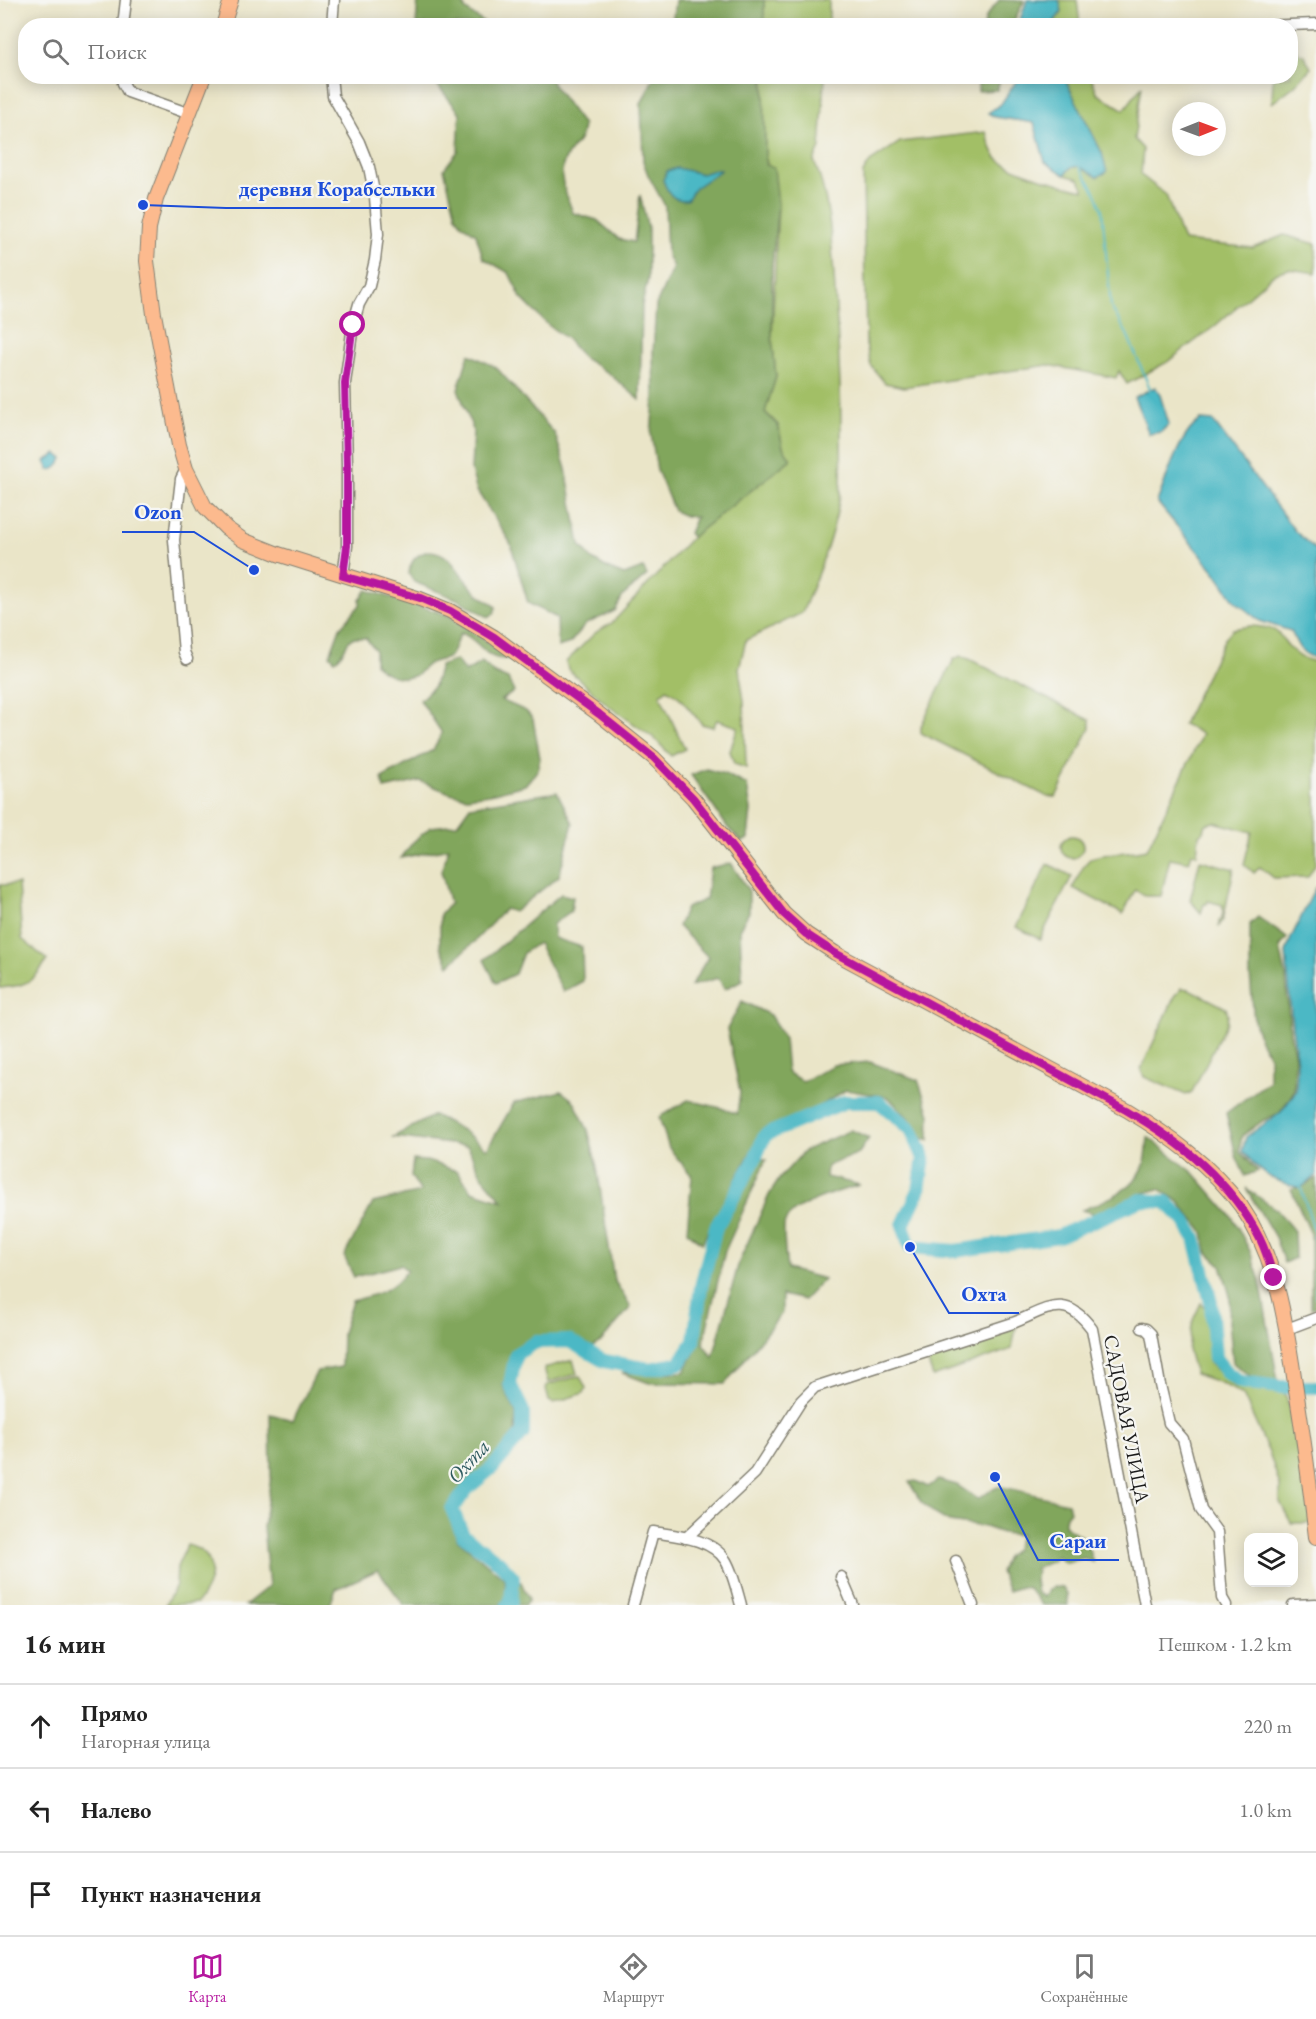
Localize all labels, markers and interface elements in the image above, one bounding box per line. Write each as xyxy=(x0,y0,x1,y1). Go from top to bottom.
search box xyxy=(18,18,1298,84)
icon: search xyxy=(39,35,72,68)
text: Поиск xyxy=(87,37,147,66)
north arrow xyxy=(1172,102,1226,156)
callout: деревня Корабсельки xyxy=(226,169,447,208)
text: деревня Корабсельки xyxy=(239,175,435,202)
route start xyxy=(339,311,365,337)
callout: Ozon xyxy=(122,493,194,532)
text: Ozon xyxy=(134,498,182,525)
route end xyxy=(1260,1264,1286,1290)
callout: Охта xyxy=(949,1274,1019,1313)
text: Охта xyxy=(961,1280,1007,1307)
street label: САДОВАЯ УЛИЦА xyxy=(1098,1332,1156,1506)
water label: Охта xyxy=(441,1433,495,1489)
callout: Сараи xyxy=(1038,1521,1119,1560)
text: Сараи xyxy=(1050,1527,1106,1554)
map controls xyxy=(1244,1533,1298,1587)
button: layers xyxy=(1244,1533,1298,1587)
text: 16 мин xyxy=(24,1627,105,1661)
text: Пешком · 1.2 km xyxy=(1158,1631,1292,1657)
text: Прямо xyxy=(81,1699,148,1728)
icon: ahead xyxy=(24,1710,57,1743)
text: 220 m xyxy=(1244,1713,1292,1739)
text: Нагорная улица xyxy=(81,1728,211,1754)
icon: left xyxy=(24,1794,57,1827)
text: Налево xyxy=(81,1796,151,1825)
text: 1.0 km xyxy=(1239,1797,1292,1823)
icon: arrive xyxy=(24,1878,57,1911)
text: Пункт назначения xyxy=(81,1880,261,1909)
tab: Карта xyxy=(188,1950,226,2007)
tab: Маршрут xyxy=(603,1950,664,2007)
tab: Сохранённые xyxy=(1041,1950,1128,2007)

